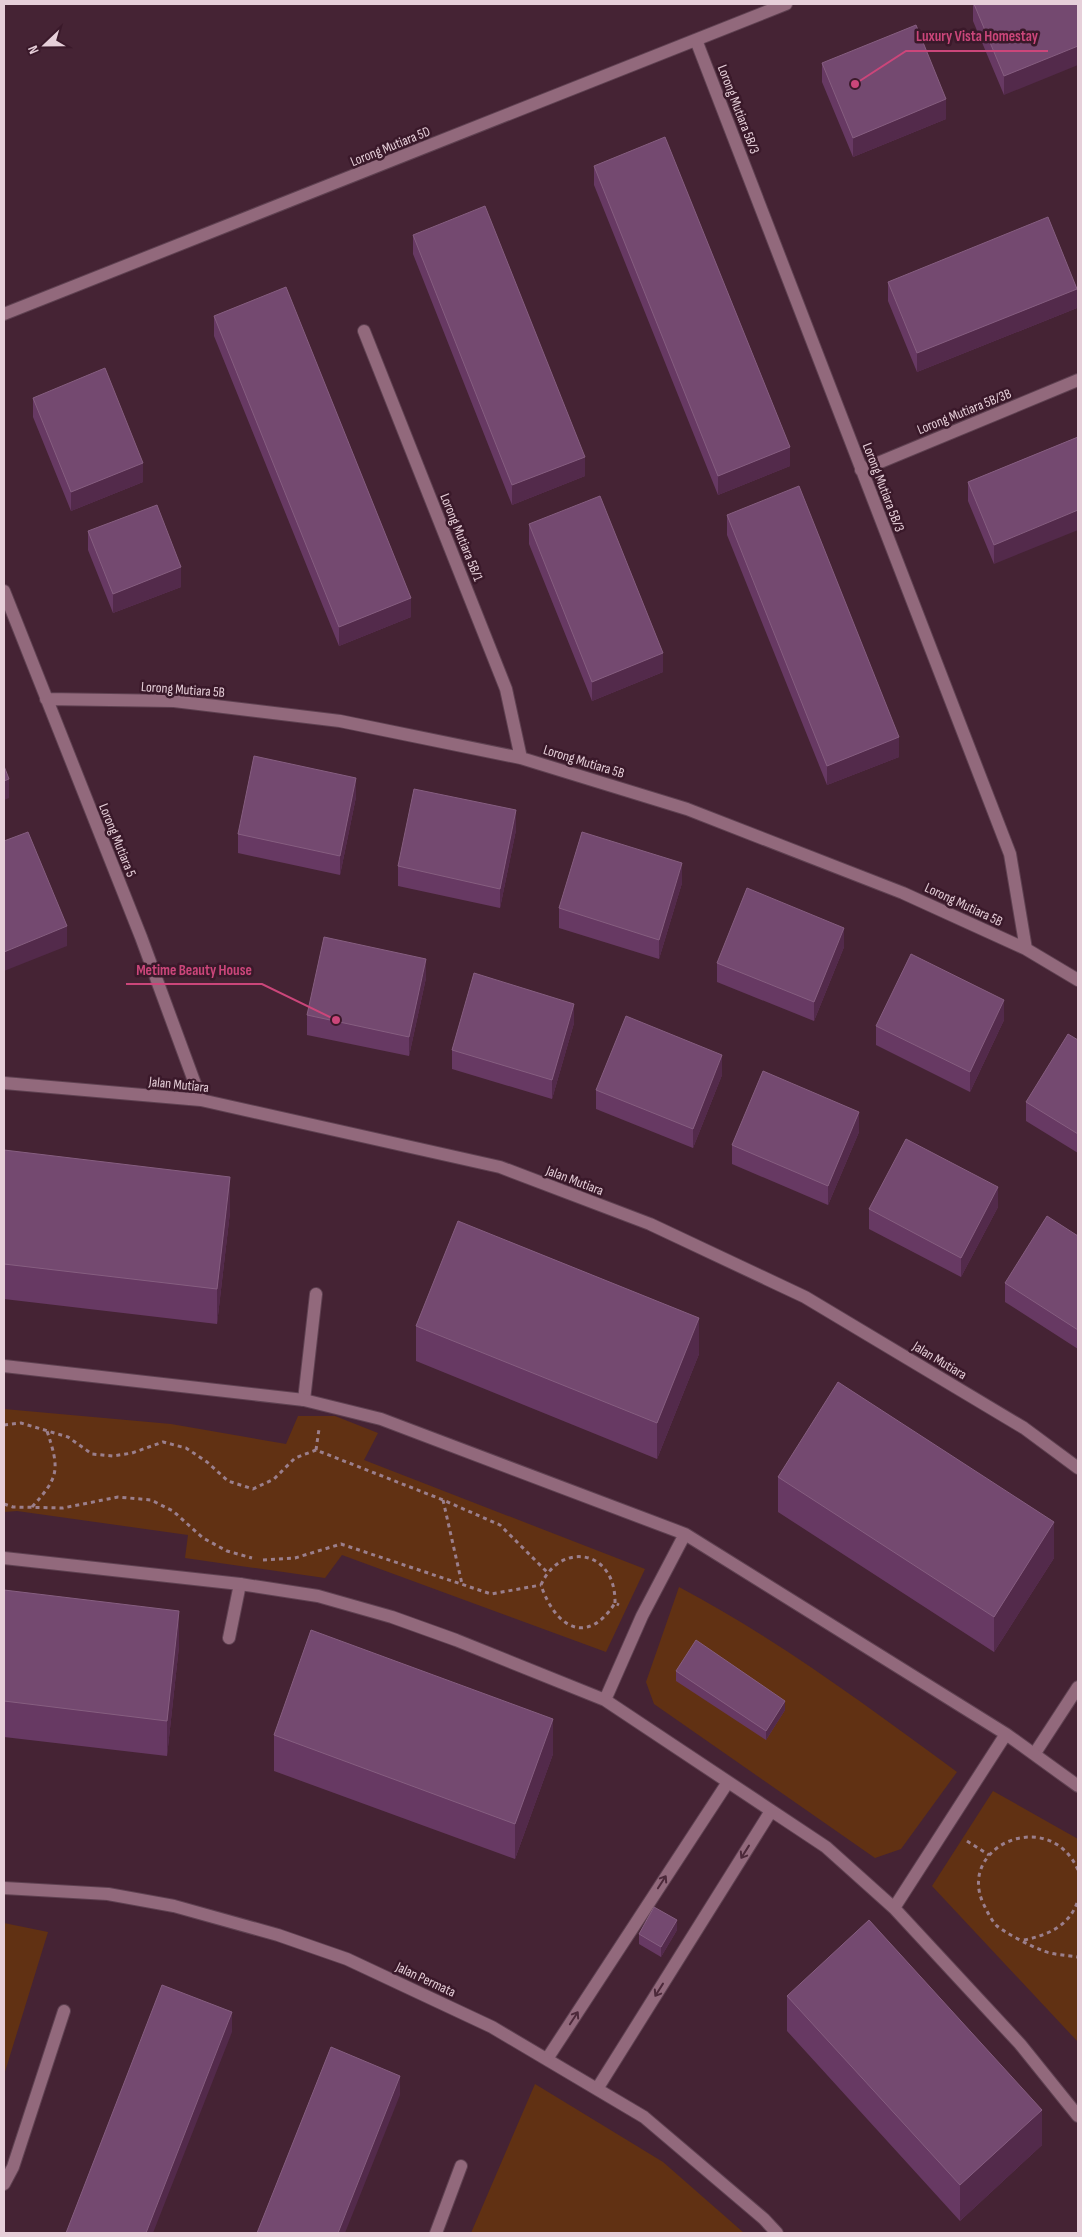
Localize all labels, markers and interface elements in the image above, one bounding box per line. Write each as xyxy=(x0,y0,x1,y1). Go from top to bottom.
north arrow xyxy=(20,20,70,70)
callout: Luxury Vista Homestay xyxy=(906,21,1048,51)
text: Luxury Vista Homestay xyxy=(916,27,1039,46)
text: N xyxy=(24,43,43,56)
street label: Lorong Mutiara 5B/3 xyxy=(714,62,763,156)
street label: Lorong Mutiara 5D xyxy=(348,123,433,170)
street label: Lorong Mutiara 5B/3B xyxy=(915,385,1014,438)
street label: Lorong Mutiara 5B/3 xyxy=(859,440,908,534)
street label: Lorong Mutiara 5B/1 xyxy=(436,491,487,584)
street label: Lorong Mutiara 5B xyxy=(141,678,225,701)
street label: Lorong Mutiara 5B xyxy=(541,741,626,782)
street label: Lorong Mutiara 5 xyxy=(95,801,140,880)
street label: Lorong Mutiara 5B xyxy=(922,879,1005,930)
callout: Metime Beauty House xyxy=(126,954,262,984)
text: Metime Beauty House xyxy=(136,961,252,980)
street label: Jalan Mutiara xyxy=(147,1073,210,1096)
street label: Jalan Mutiara xyxy=(543,1161,606,1199)
street label: Jalan Mutiara xyxy=(909,1337,970,1383)
one-way arrow xyxy=(740,1845,750,1859)
one-way arrow xyxy=(658,1875,668,1889)
street label: Jalan Permata xyxy=(392,1958,458,2001)
one-way arrow xyxy=(653,1983,664,1997)
one-way arrow xyxy=(569,2011,579,2025)

